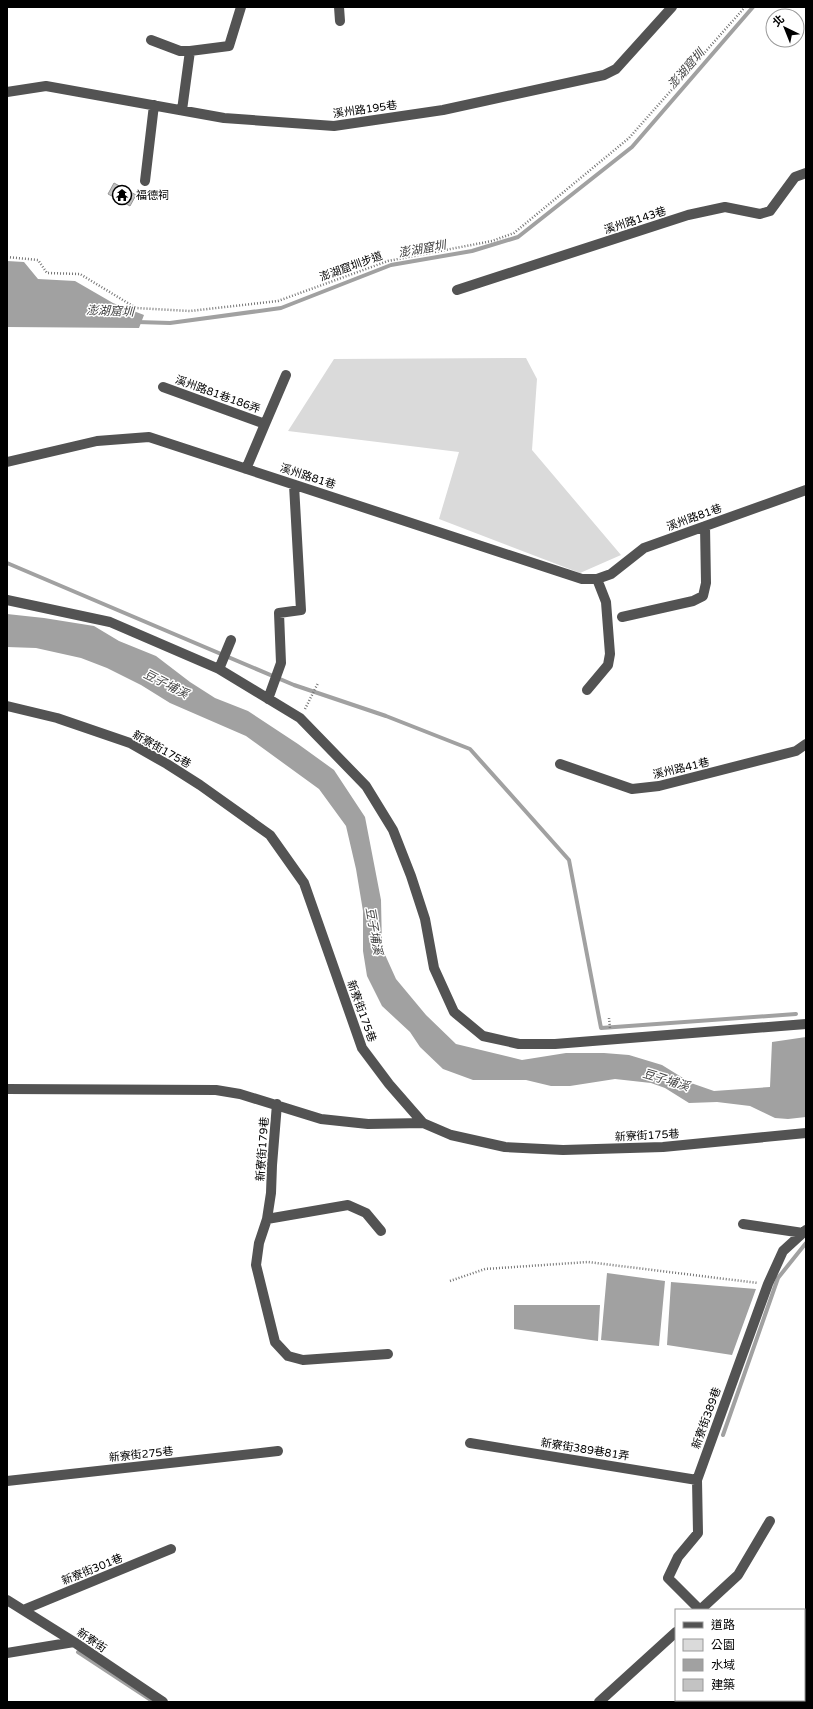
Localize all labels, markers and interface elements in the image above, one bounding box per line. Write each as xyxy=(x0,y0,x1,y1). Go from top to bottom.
north arrow xyxy=(765,8,805,48)
text: 北 xyxy=(770,13,787,30)
water label: 澎湖窟圳 xyxy=(665,45,708,92)
street label: 溪州路195巷 xyxy=(332,99,398,120)
temple icon: 福德祠 xyxy=(111,184,133,206)
place label: 福德祠 xyxy=(136,189,169,202)
street label: 溪州路143巷 xyxy=(602,204,668,237)
water label: 澎湖窟圳 xyxy=(397,238,449,260)
street label: 澎湖窟圳步道 xyxy=(318,249,384,284)
water label: 澎湖窟圳 xyxy=(86,303,136,319)
street label: 溪州路81巷186弄 xyxy=(174,373,262,416)
street label: 溪州路81巷 xyxy=(278,461,337,492)
street label: 溪州路81巷 xyxy=(665,501,724,533)
water label: 豆子埔溪 xyxy=(141,667,192,702)
street label: 新寮街175巷 xyxy=(130,728,193,771)
street label: 溪州路41巷 xyxy=(651,756,711,781)
water label: 豆子埔溪 xyxy=(363,906,385,958)
street label: 新寮街175巷 xyxy=(344,979,379,1044)
water label: 豆子埔溪 xyxy=(641,1066,693,1094)
street label: 新寮街179巷 xyxy=(254,1116,271,1182)
street label: 新寮街175巷 xyxy=(614,1127,680,1144)
street label: 新寮街389巷 xyxy=(689,1386,724,1451)
street label: 新寮街389巷81弄 xyxy=(540,1436,630,1463)
street label: 新寮街275巷 xyxy=(108,1445,174,1464)
street label: 新寮街301巷 xyxy=(60,1551,125,1588)
legend xyxy=(675,1609,805,1701)
text: 道路 xyxy=(711,1618,735,1632)
street label: 新寮街 xyxy=(74,1626,109,1655)
text: 公園 xyxy=(711,1638,735,1652)
text: 水域 xyxy=(711,1658,735,1672)
text: 建築 xyxy=(711,1678,735,1692)

